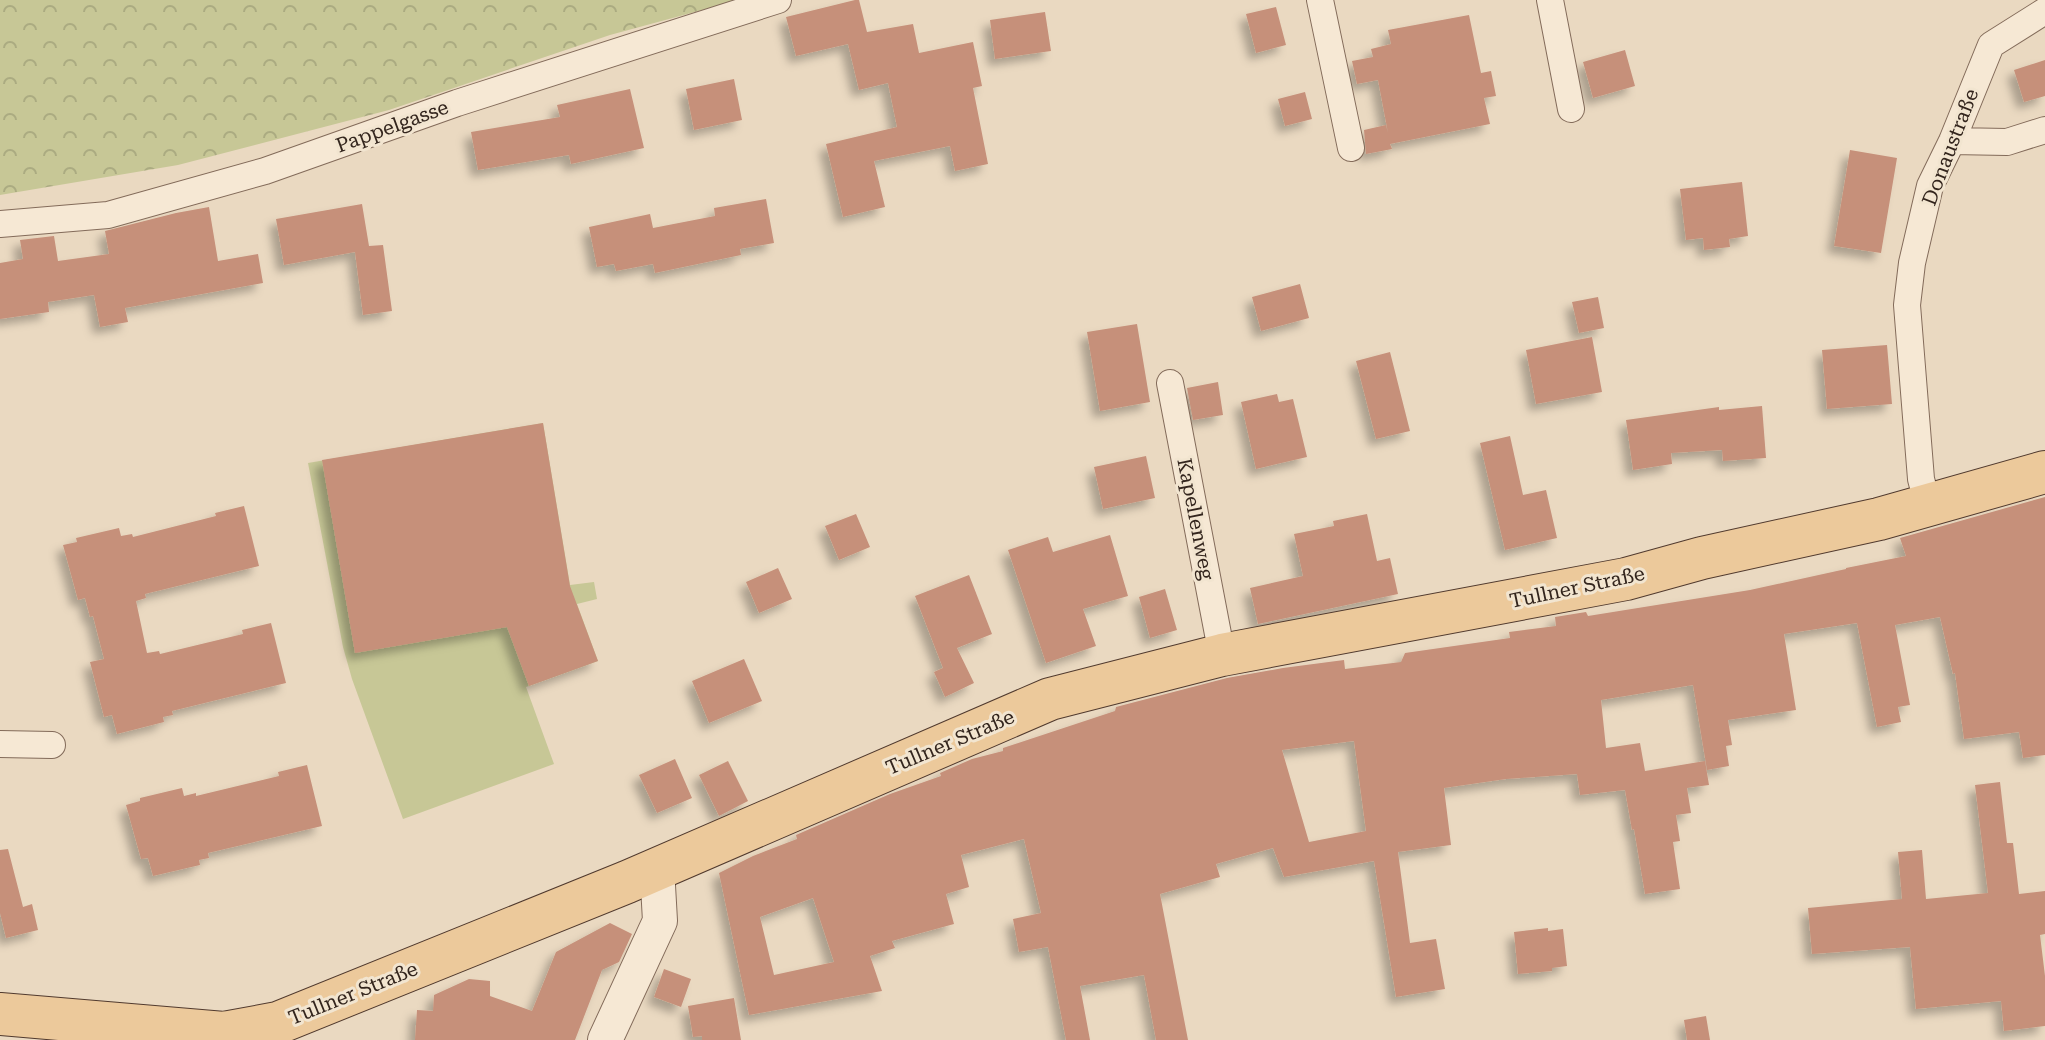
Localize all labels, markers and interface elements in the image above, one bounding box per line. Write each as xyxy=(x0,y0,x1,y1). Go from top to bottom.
street label: Donaustraße xyxy=(1917,85,1983,209)
street label: Pappelgasse xyxy=(332,95,452,157)
street label: Kapellenweg xyxy=(1172,456,1220,582)
street label: Tullner Straße xyxy=(1507,561,1647,613)
street label: Tullner Straße xyxy=(882,704,1018,780)
street label: Tullner Straße xyxy=(285,956,421,1030)

